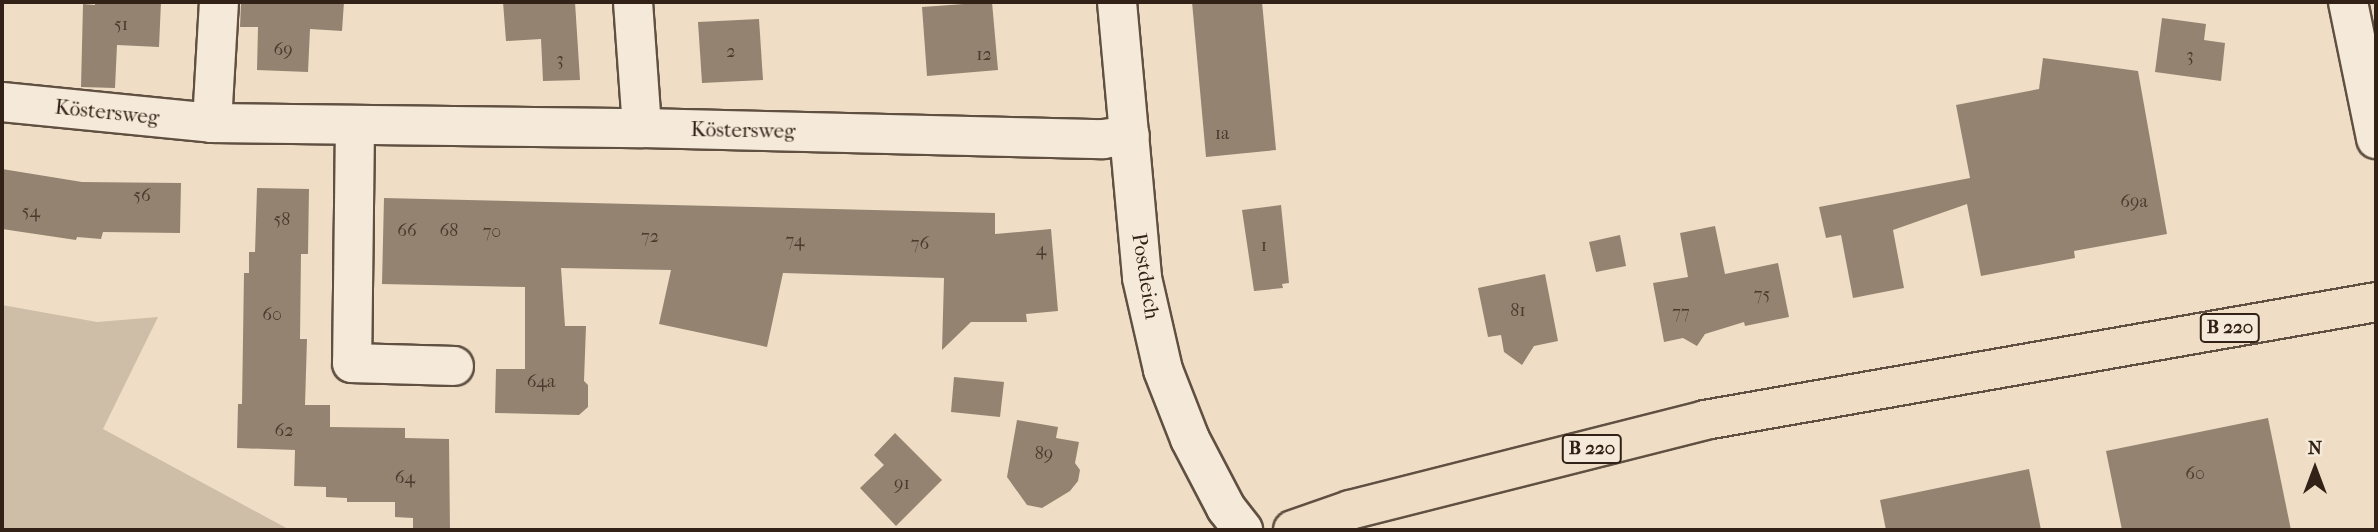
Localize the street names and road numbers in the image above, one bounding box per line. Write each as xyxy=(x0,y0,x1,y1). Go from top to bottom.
street label: Köstersweg xyxy=(54,94,160,130)
street label: Köstersweg xyxy=(690,116,796,144)
street label: Postdeich xyxy=(1127,231,1165,321)
road number: B 220 xyxy=(2198,312,2262,344)
road number: B 220 xyxy=(1560,433,1624,464)

